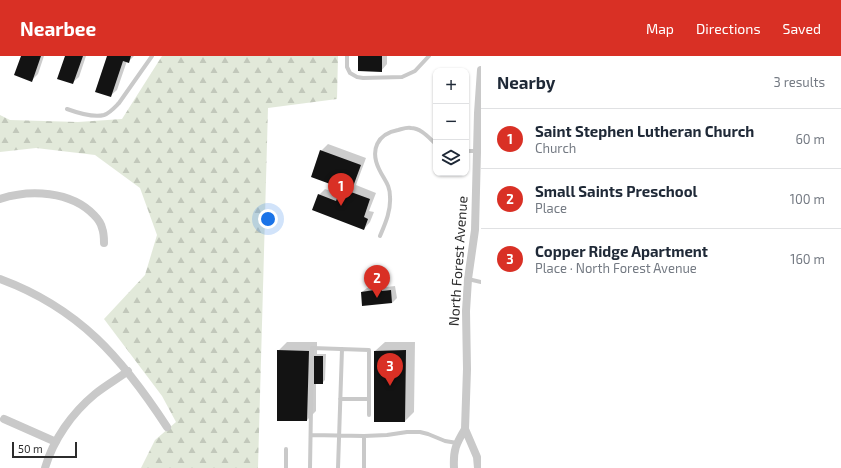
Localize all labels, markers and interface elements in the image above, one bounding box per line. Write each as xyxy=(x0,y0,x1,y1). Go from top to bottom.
text: Nearbee xyxy=(20,17,96,40)
text: Map xyxy=(646,20,674,37)
text: Directions xyxy=(696,20,761,37)
text: Saved xyxy=(783,20,821,37)
map controls xyxy=(433,68,469,176)
button: + xyxy=(433,68,469,104)
text: Nearby xyxy=(497,72,555,92)
text: 3 results xyxy=(774,74,825,90)
button: − xyxy=(433,104,469,140)
text: Saint Stephen Lutheran Church xyxy=(535,122,754,140)
text: 1 xyxy=(507,131,513,147)
text: 60 m xyxy=(795,131,825,147)
button: layers xyxy=(433,140,469,176)
text: Church xyxy=(535,140,576,156)
pin: 1 xyxy=(328,173,354,206)
text: Small Saints Preschool xyxy=(535,182,697,200)
text: 2 xyxy=(506,191,514,207)
text: 100 m xyxy=(790,191,825,207)
street label: North Forest Avenue xyxy=(444,195,471,327)
text: Place xyxy=(535,200,567,216)
your location xyxy=(258,209,278,229)
text: Copper Ridge Apartment xyxy=(535,242,708,260)
text: 3 xyxy=(506,251,514,267)
text: 160 m xyxy=(790,251,825,267)
text: Place · North Forest Avenue xyxy=(535,260,697,276)
pin: 2 xyxy=(364,265,390,298)
pin: 3 xyxy=(377,353,403,386)
scale bar xyxy=(12,440,77,459)
text: 50 m xyxy=(18,442,43,455)

